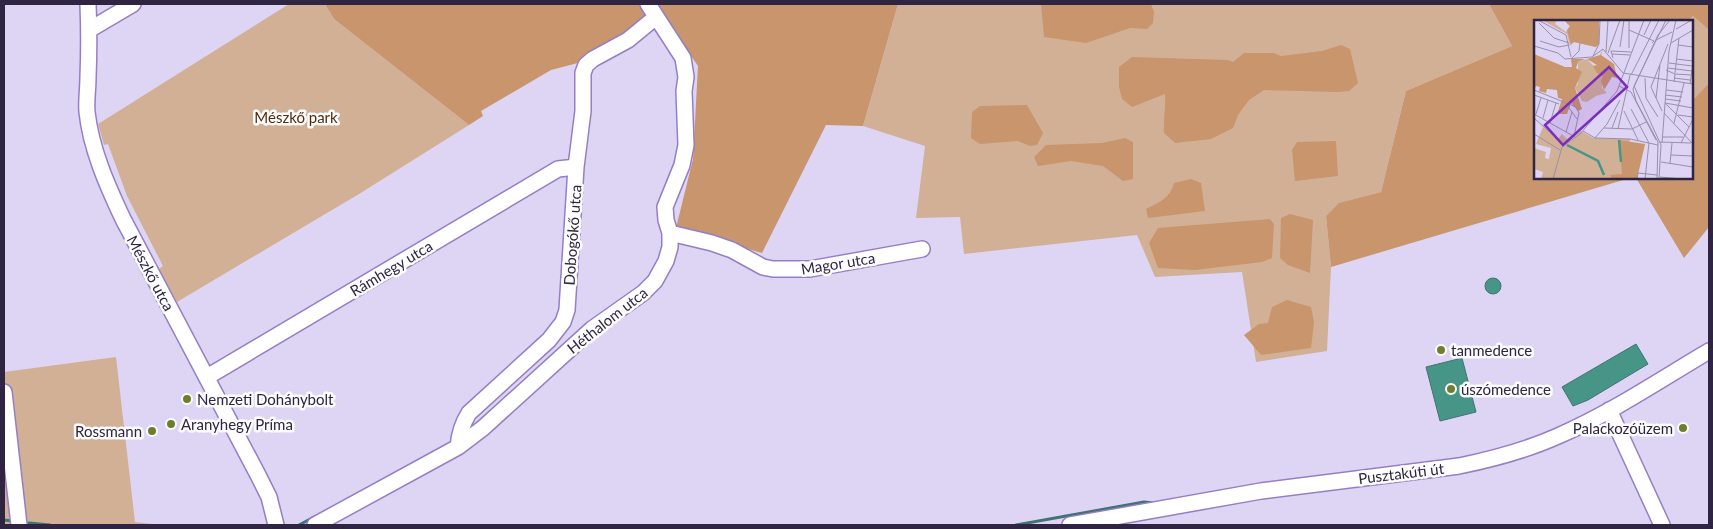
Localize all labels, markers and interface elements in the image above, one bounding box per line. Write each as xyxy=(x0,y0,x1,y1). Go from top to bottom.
inset map xyxy=(1534,20,1693,179)
park label: Mészkő park xyxy=(254,108,338,126)
street label: Dobogókő utca xyxy=(560,184,584,286)
street label: Mészkő utca xyxy=(124,232,178,314)
street label: Rámhegy utca xyxy=(347,236,435,300)
street label: Magor utca xyxy=(800,248,876,278)
street label: Héthalom utca xyxy=(563,283,651,357)
place label: tanmedence xyxy=(1451,341,1532,359)
marker: tanmedence xyxy=(1435,344,1447,356)
place label: úszómedence xyxy=(1461,380,1551,398)
marker: úszómedence xyxy=(1445,383,1457,395)
place label: Nemzeti Dohánybolt xyxy=(197,390,334,408)
marker: Nemzeti Dohánybolt xyxy=(181,393,193,405)
place label: Aranyhegy Príma xyxy=(181,415,293,433)
marker: Aranyhegy Príma xyxy=(165,418,177,430)
place label: Palackozóüzem xyxy=(1573,419,1673,437)
place label: Rossmann xyxy=(75,422,142,440)
marker: Palackozóüzem xyxy=(1677,422,1689,434)
marker: Rossmann xyxy=(146,425,158,437)
street label: Pusztakúti út xyxy=(1357,459,1445,487)

